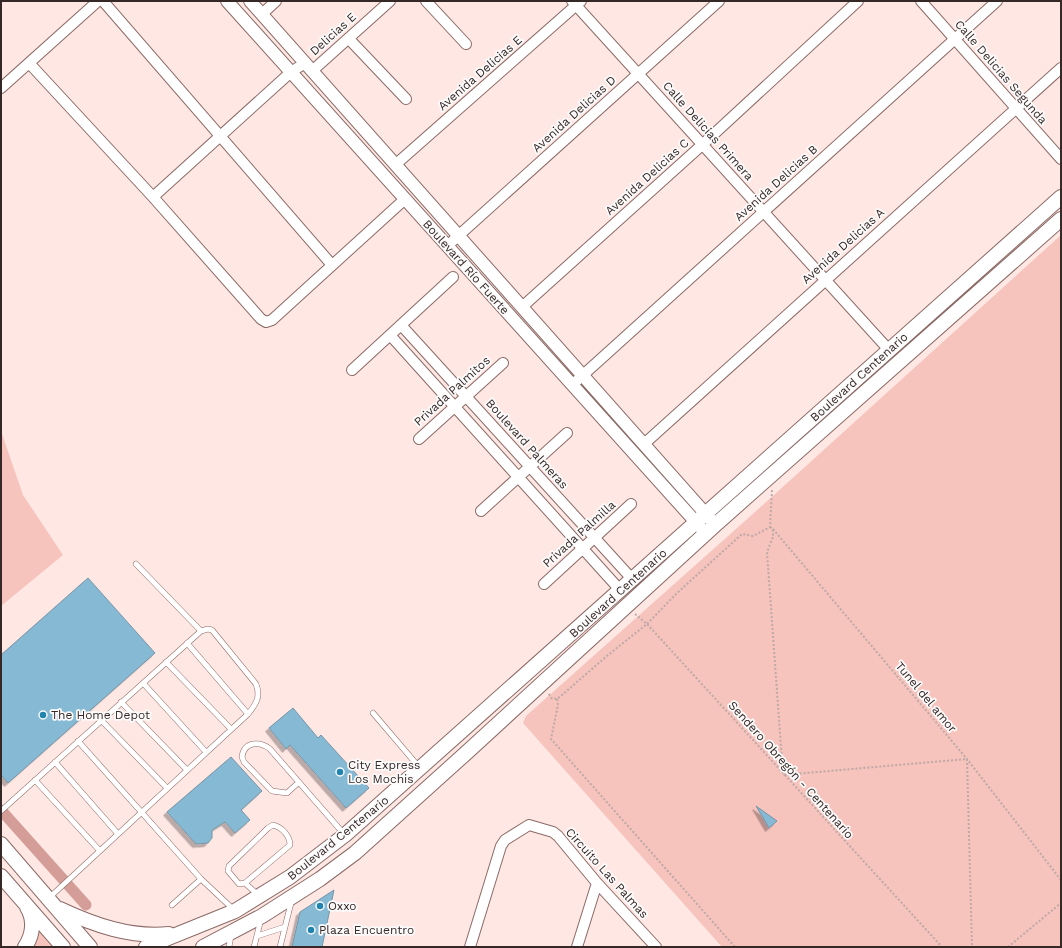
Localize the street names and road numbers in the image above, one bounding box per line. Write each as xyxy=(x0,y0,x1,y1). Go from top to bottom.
street label: Delicias E xyxy=(307,9,359,58)
street label: Calle Delicias Segunda xyxy=(952,17,1050,127)
street label: Avenida Delicias E xyxy=(435,33,525,113)
street label: Avenida Delicias D xyxy=(529,73,619,155)
street label: Calle Delicias Primera xyxy=(660,79,756,183)
street label: Avenida Delicias C xyxy=(602,136,692,218)
street label: Avenida Delicias B xyxy=(732,142,821,224)
street label: Avenida Delicias A xyxy=(799,205,887,287)
street label: Boulevard Río Fuerte xyxy=(420,217,512,317)
street label: Boulevard Centenario xyxy=(807,330,911,424)
street label: Privada Palmitos xyxy=(411,353,493,429)
street label: Boulevard Palmeras xyxy=(483,396,571,492)
street label: Privada Palmilla xyxy=(540,498,618,570)
street label: Boulevard Centenario xyxy=(566,546,670,640)
street label: Tunel del amor xyxy=(892,659,960,735)
street label: Sendero Obregón - Centenario xyxy=(726,698,856,842)
street label: Boulevard Centenario xyxy=(285,793,391,883)
street label: Circuito Las Palmas xyxy=(563,825,651,921)

